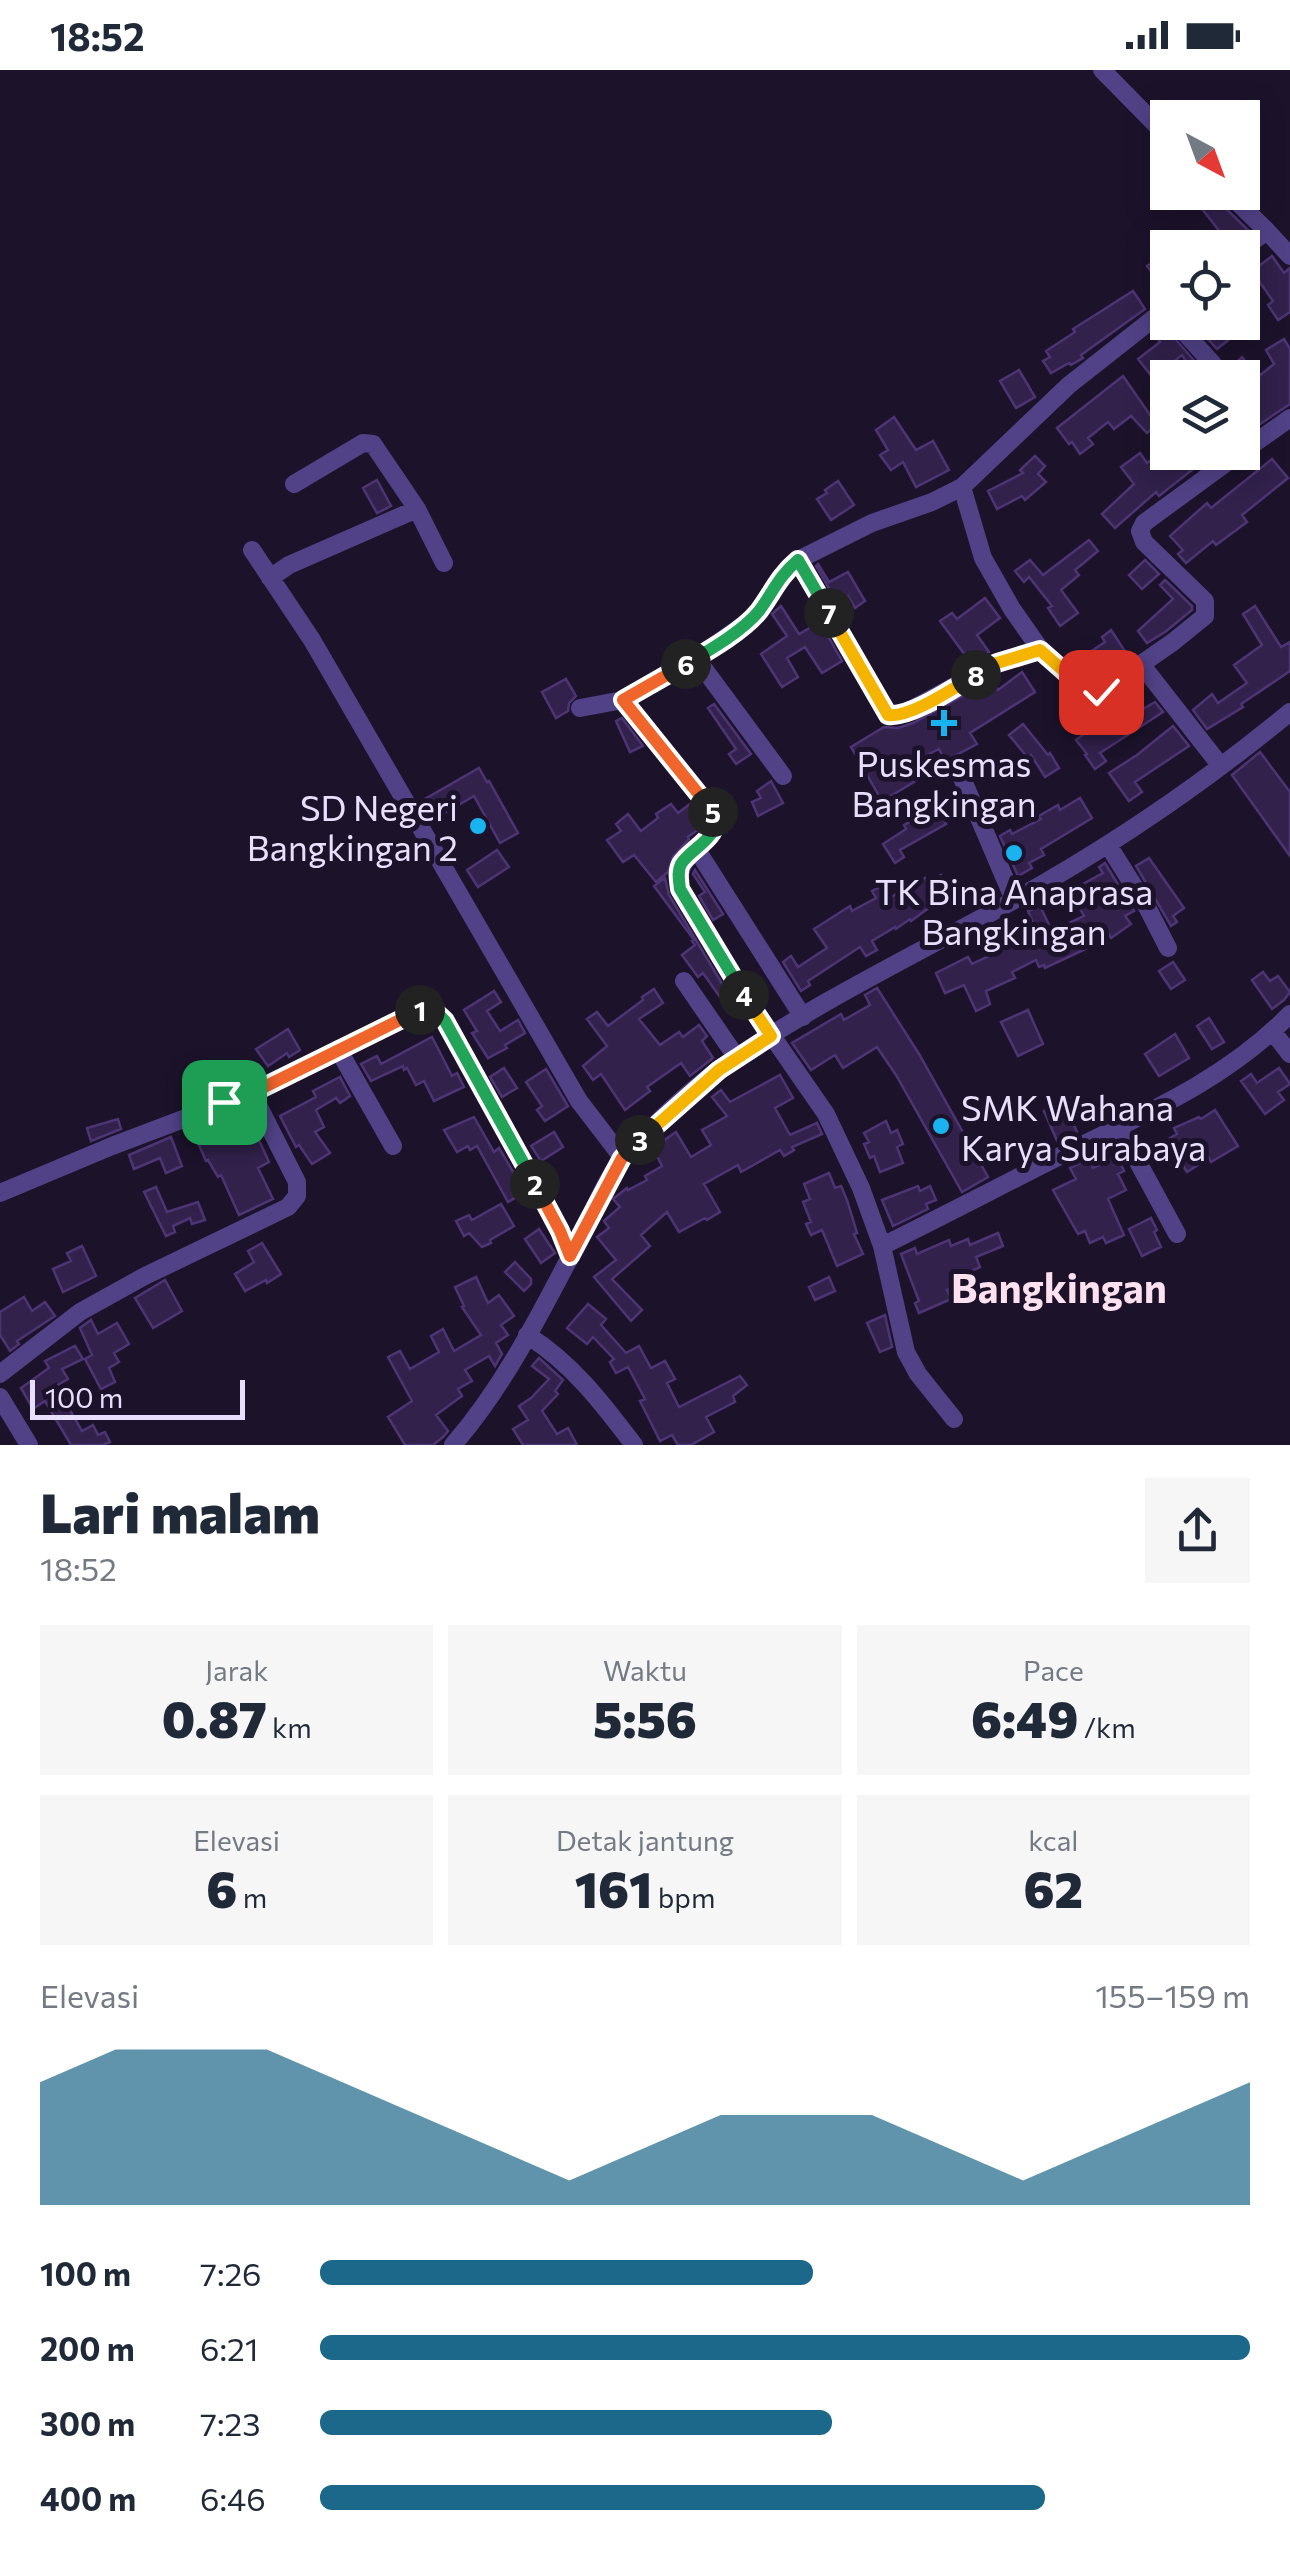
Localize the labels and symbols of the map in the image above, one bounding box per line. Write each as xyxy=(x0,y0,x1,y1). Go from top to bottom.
north arrow xyxy=(1150,100,1260,210)
pin: 7 xyxy=(804,588,854,638)
pin: 6 xyxy=(661,639,711,689)
pin: 8 xyxy=(951,650,1001,700)
pin xyxy=(1059,650,1144,735)
marker: Puskesmas Bangkingan xyxy=(931,710,957,736)
place label: Puskesmas Bangkingan xyxy=(851,741,1037,824)
place label: SD Negeri Bangkingan 2 xyxy=(247,785,458,868)
pin: 5 xyxy=(688,787,738,837)
marker: SD Negeri Bangkingan 2 xyxy=(467,815,489,837)
marker: TK Bina Anaprasa Bangkingan xyxy=(1003,842,1025,864)
place label: TK Bina Anaprasa Bangkingan xyxy=(875,869,1153,952)
pin: 4 xyxy=(719,970,769,1020)
pin: 1 xyxy=(395,985,445,1035)
pin xyxy=(182,1060,267,1145)
place label: SMK Wahana Karya Surabaya xyxy=(961,1085,1206,1168)
pin: 3 xyxy=(615,1115,665,1165)
marker: SMK Wahana Karya Surabaya xyxy=(930,1115,952,1137)
pin: 2 xyxy=(510,1159,560,1209)
district label: Bangkingan xyxy=(951,1262,1167,1311)
scale bar xyxy=(30,1375,245,1420)

